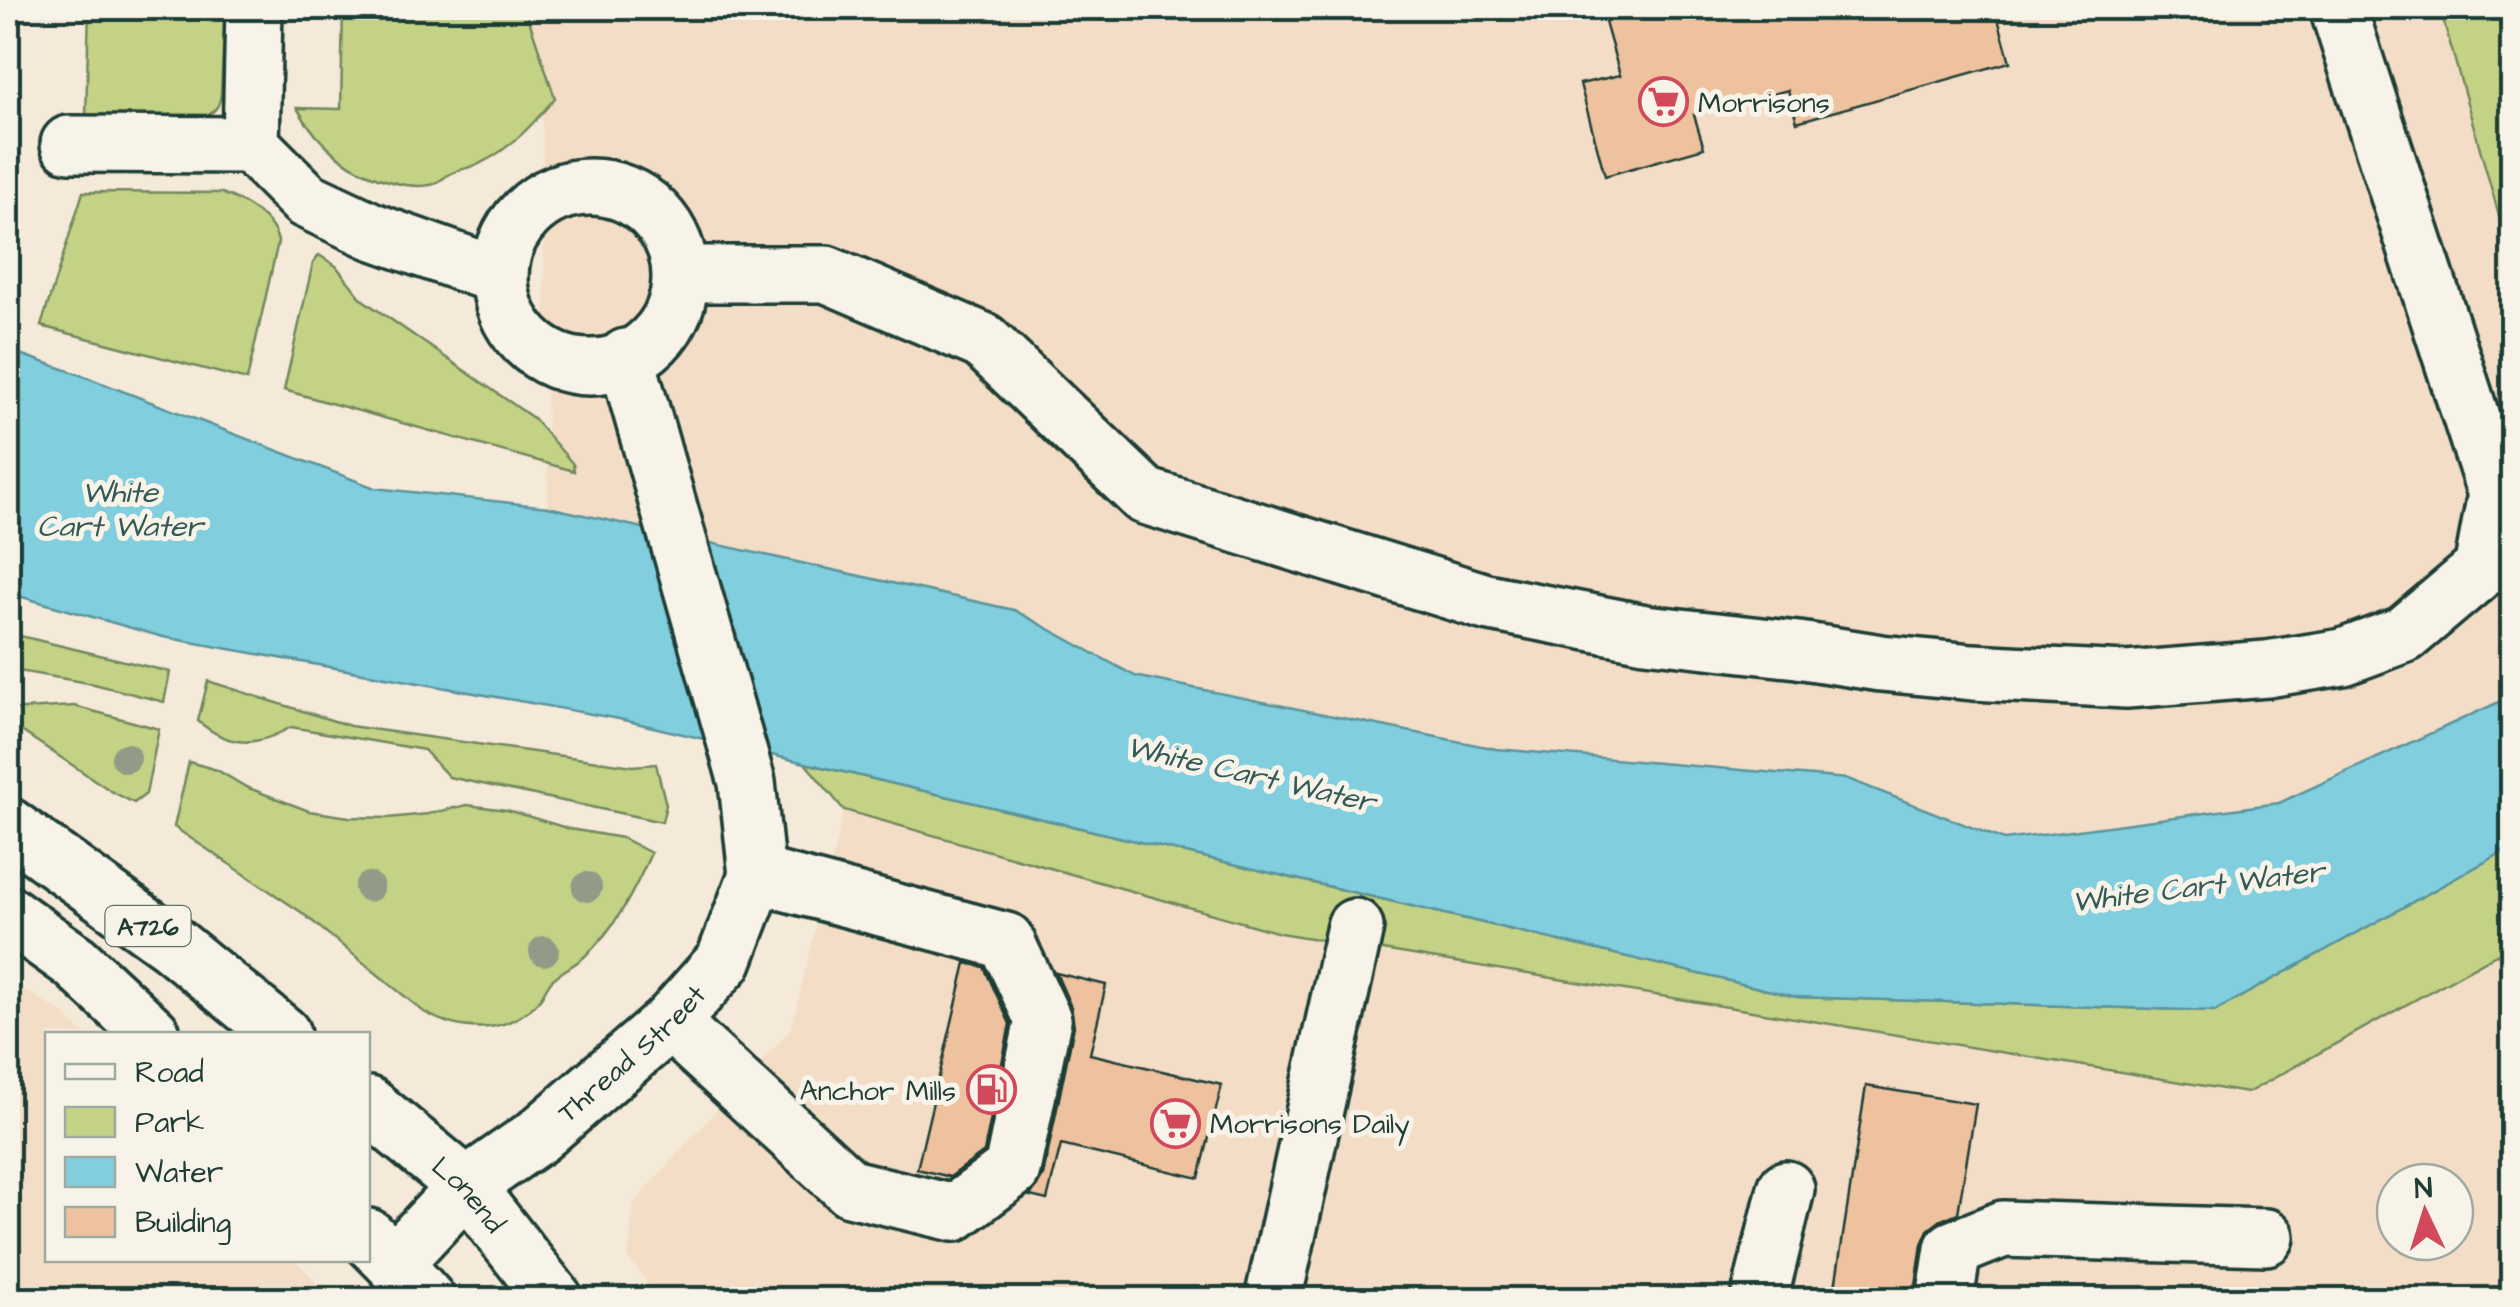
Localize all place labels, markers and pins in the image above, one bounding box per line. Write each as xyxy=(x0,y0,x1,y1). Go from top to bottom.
supermarket icon: Morrisons xyxy=(1637,76,1689,128)
place label: Morrisons xyxy=(1698,84,1830,123)
fuel station icon: Anchor Mills xyxy=(965,1064,1017,1116)
place label: Anchor Mills xyxy=(800,1072,956,1111)
supermarket icon: Morrisons Daily xyxy=(1149,1097,1201,1149)
place label: Morrisons Daily xyxy=(1210,1105,1410,1146)

